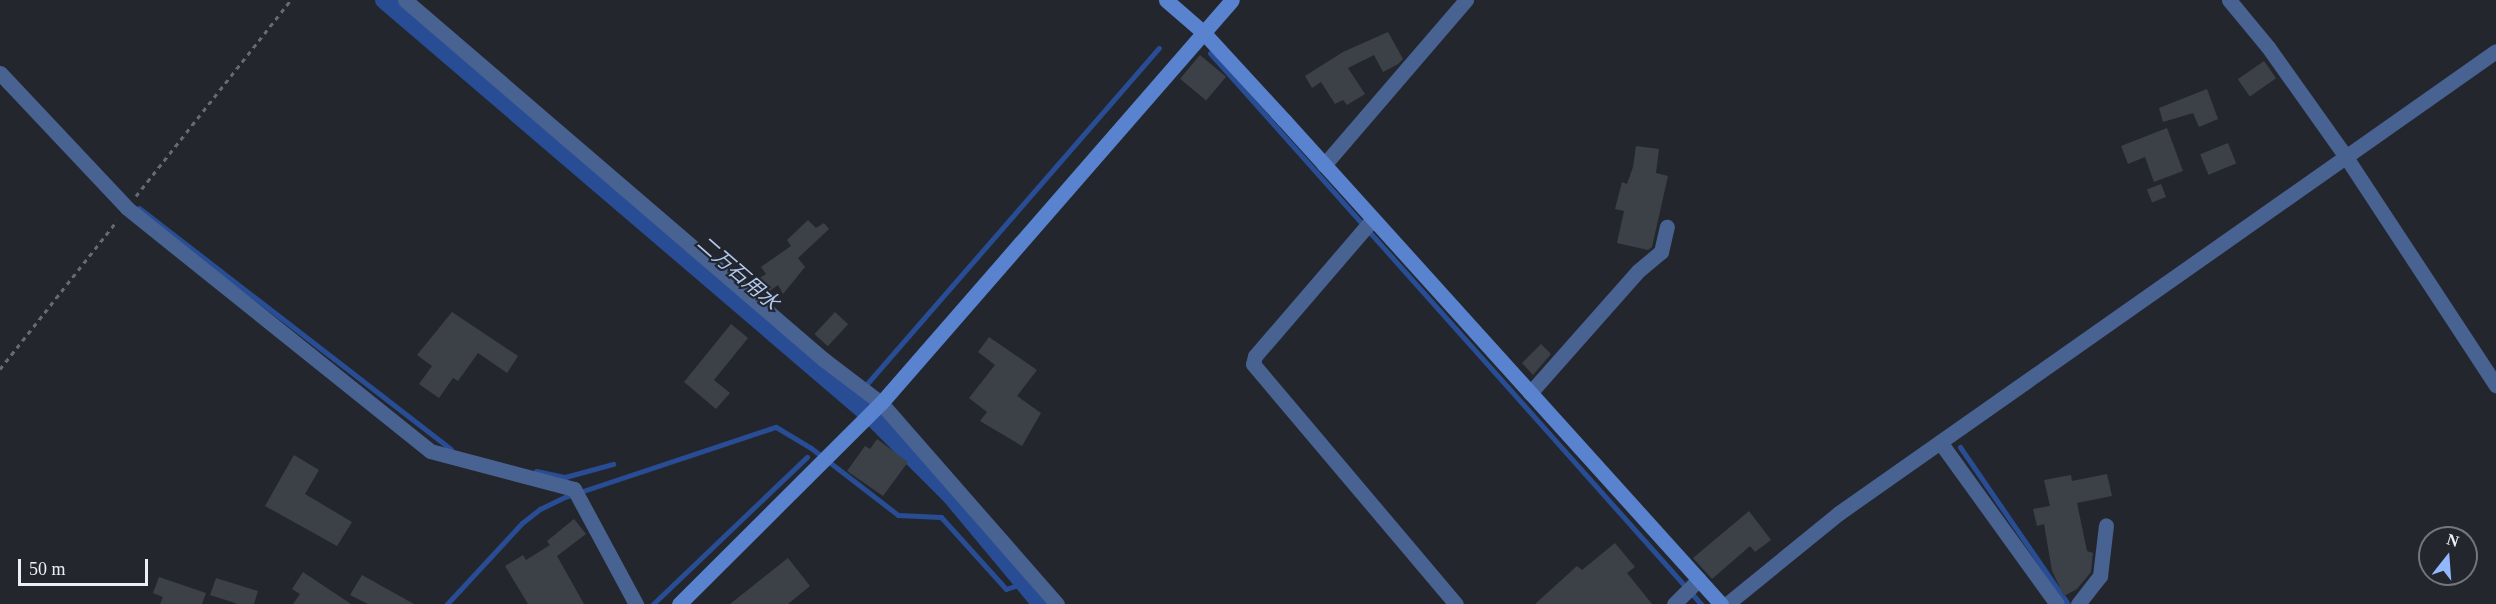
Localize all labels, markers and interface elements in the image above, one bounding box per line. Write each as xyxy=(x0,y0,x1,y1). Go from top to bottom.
water label: 二万石用水 xyxy=(692,231,784,315)
north arrow xyxy=(2418,526,2478,586)
text: N xyxy=(2445,530,2461,550)
scale bar xyxy=(21,547,152,585)
text: 50 m xyxy=(29,559,66,579)

